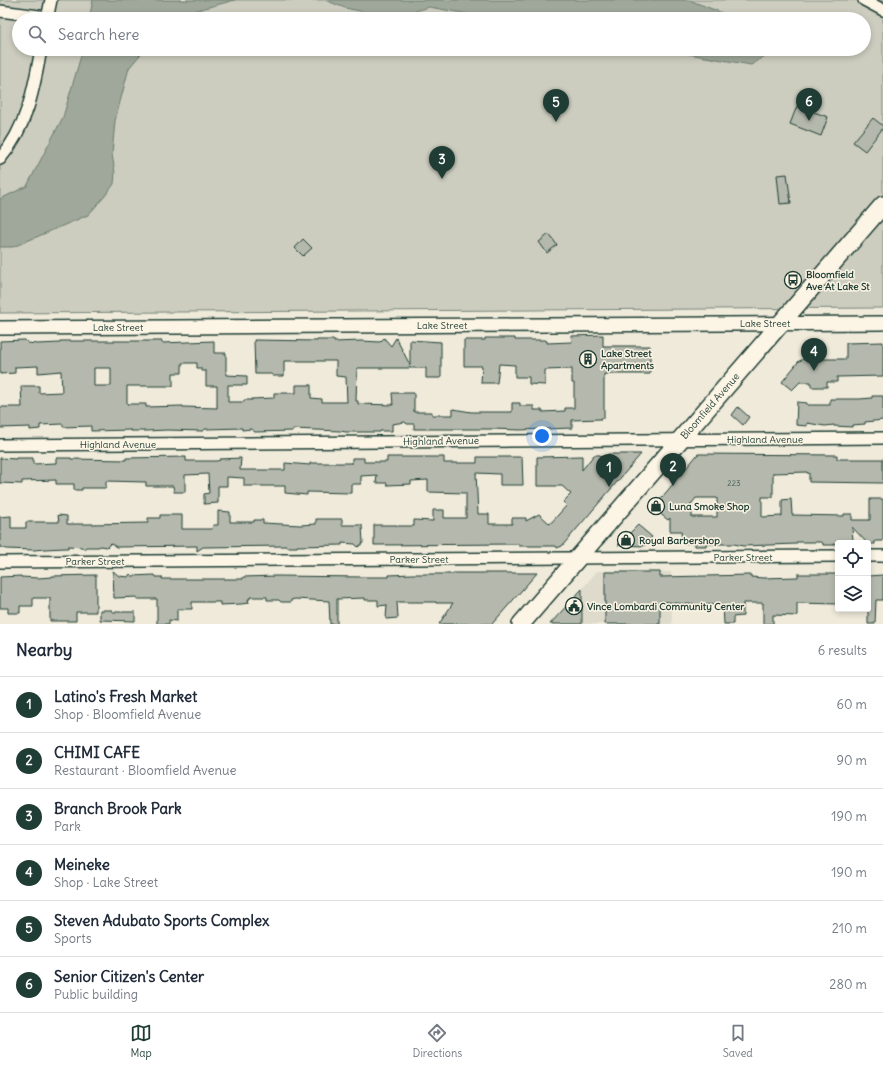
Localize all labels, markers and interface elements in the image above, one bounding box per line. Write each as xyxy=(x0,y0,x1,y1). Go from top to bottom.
search box xyxy=(12,12,871,56)
icon: search xyxy=(26,23,48,45)
text: Search here xyxy=(58,25,139,44)
pin: 6 xyxy=(796,88,822,121)
pin: 5 xyxy=(543,89,569,122)
pin: 3 xyxy=(429,146,455,179)
place label: Bloomfield Ave At Lake St xyxy=(806,268,870,293)
bus stop icon: Bloomfield Ave At Lake St xyxy=(783,270,803,290)
street label: Lake Street xyxy=(740,317,791,330)
street label: Lake Street xyxy=(417,319,468,332)
street label: Lake Street xyxy=(93,321,144,334)
pin: 4 xyxy=(801,338,827,371)
place label: Lake Street Apartments xyxy=(601,347,655,372)
building icon: Lake Street Apartments xyxy=(578,349,598,369)
street label: Bloomfield Avenue xyxy=(678,370,742,442)
your location xyxy=(532,426,552,446)
street label: Highland Avenue xyxy=(727,433,803,446)
street label: Highland Avenue xyxy=(403,434,479,448)
street label: Highland Avenue xyxy=(80,438,156,451)
pin: 2 xyxy=(660,453,686,486)
pin: 1 xyxy=(596,454,622,487)
house number: 223 xyxy=(727,478,741,488)
shop icon: Luna Smoke Shop xyxy=(646,496,666,516)
place label: Luna Smoke Shop xyxy=(669,500,750,513)
shop icon: Royal Barbershop xyxy=(616,530,636,550)
place label: Royal Barbershop xyxy=(639,534,720,547)
map controls xyxy=(835,540,871,612)
button: locate xyxy=(835,540,871,576)
street label: Parker Street xyxy=(713,551,773,564)
street label: Parker Street xyxy=(389,553,449,566)
street label: Parker Street xyxy=(65,555,125,568)
button: layers xyxy=(835,576,871,612)
public building icon: Vince Lombardi Community Center xyxy=(564,596,584,616)
place label: Vince Lombardi Community Center xyxy=(587,600,745,613)
text: Nearby xyxy=(16,639,72,661)
text: 6 results xyxy=(818,642,867,659)
text: Latino's Fresh Market xyxy=(54,687,197,706)
text: 1 xyxy=(26,696,32,713)
text: 60 m xyxy=(836,696,867,713)
text: Shop · Bloomfield Avenue xyxy=(54,706,201,723)
text: CHIMI CAFE xyxy=(54,743,140,762)
text: 2 xyxy=(25,752,33,769)
text: 90 m xyxy=(836,752,867,769)
text: Restaurant · Bloomfield Avenue xyxy=(54,762,236,779)
text: Branch Brook Park xyxy=(54,799,182,818)
text: 3 xyxy=(25,808,33,825)
text: 190 m xyxy=(831,808,867,825)
text: Park xyxy=(54,818,81,835)
text: Meineke xyxy=(54,855,110,874)
text: 4 xyxy=(25,864,33,881)
text: 190 m xyxy=(831,864,867,881)
text: Shop · Lake Street xyxy=(54,874,158,891)
text: Steven Adubato Sports Complex xyxy=(54,911,269,930)
text: 5 xyxy=(25,920,33,937)
text: 210 m xyxy=(832,920,867,937)
text: Sports xyxy=(54,930,92,947)
text: Senior Citizen's Center xyxy=(54,967,204,986)
text: 6 xyxy=(25,976,33,993)
text: 280 m xyxy=(829,976,867,993)
text: Public building xyxy=(54,986,138,1003)
tab: Map xyxy=(130,1022,152,1060)
tab: Directions xyxy=(413,1022,462,1060)
tab: Saved xyxy=(723,1022,753,1060)

